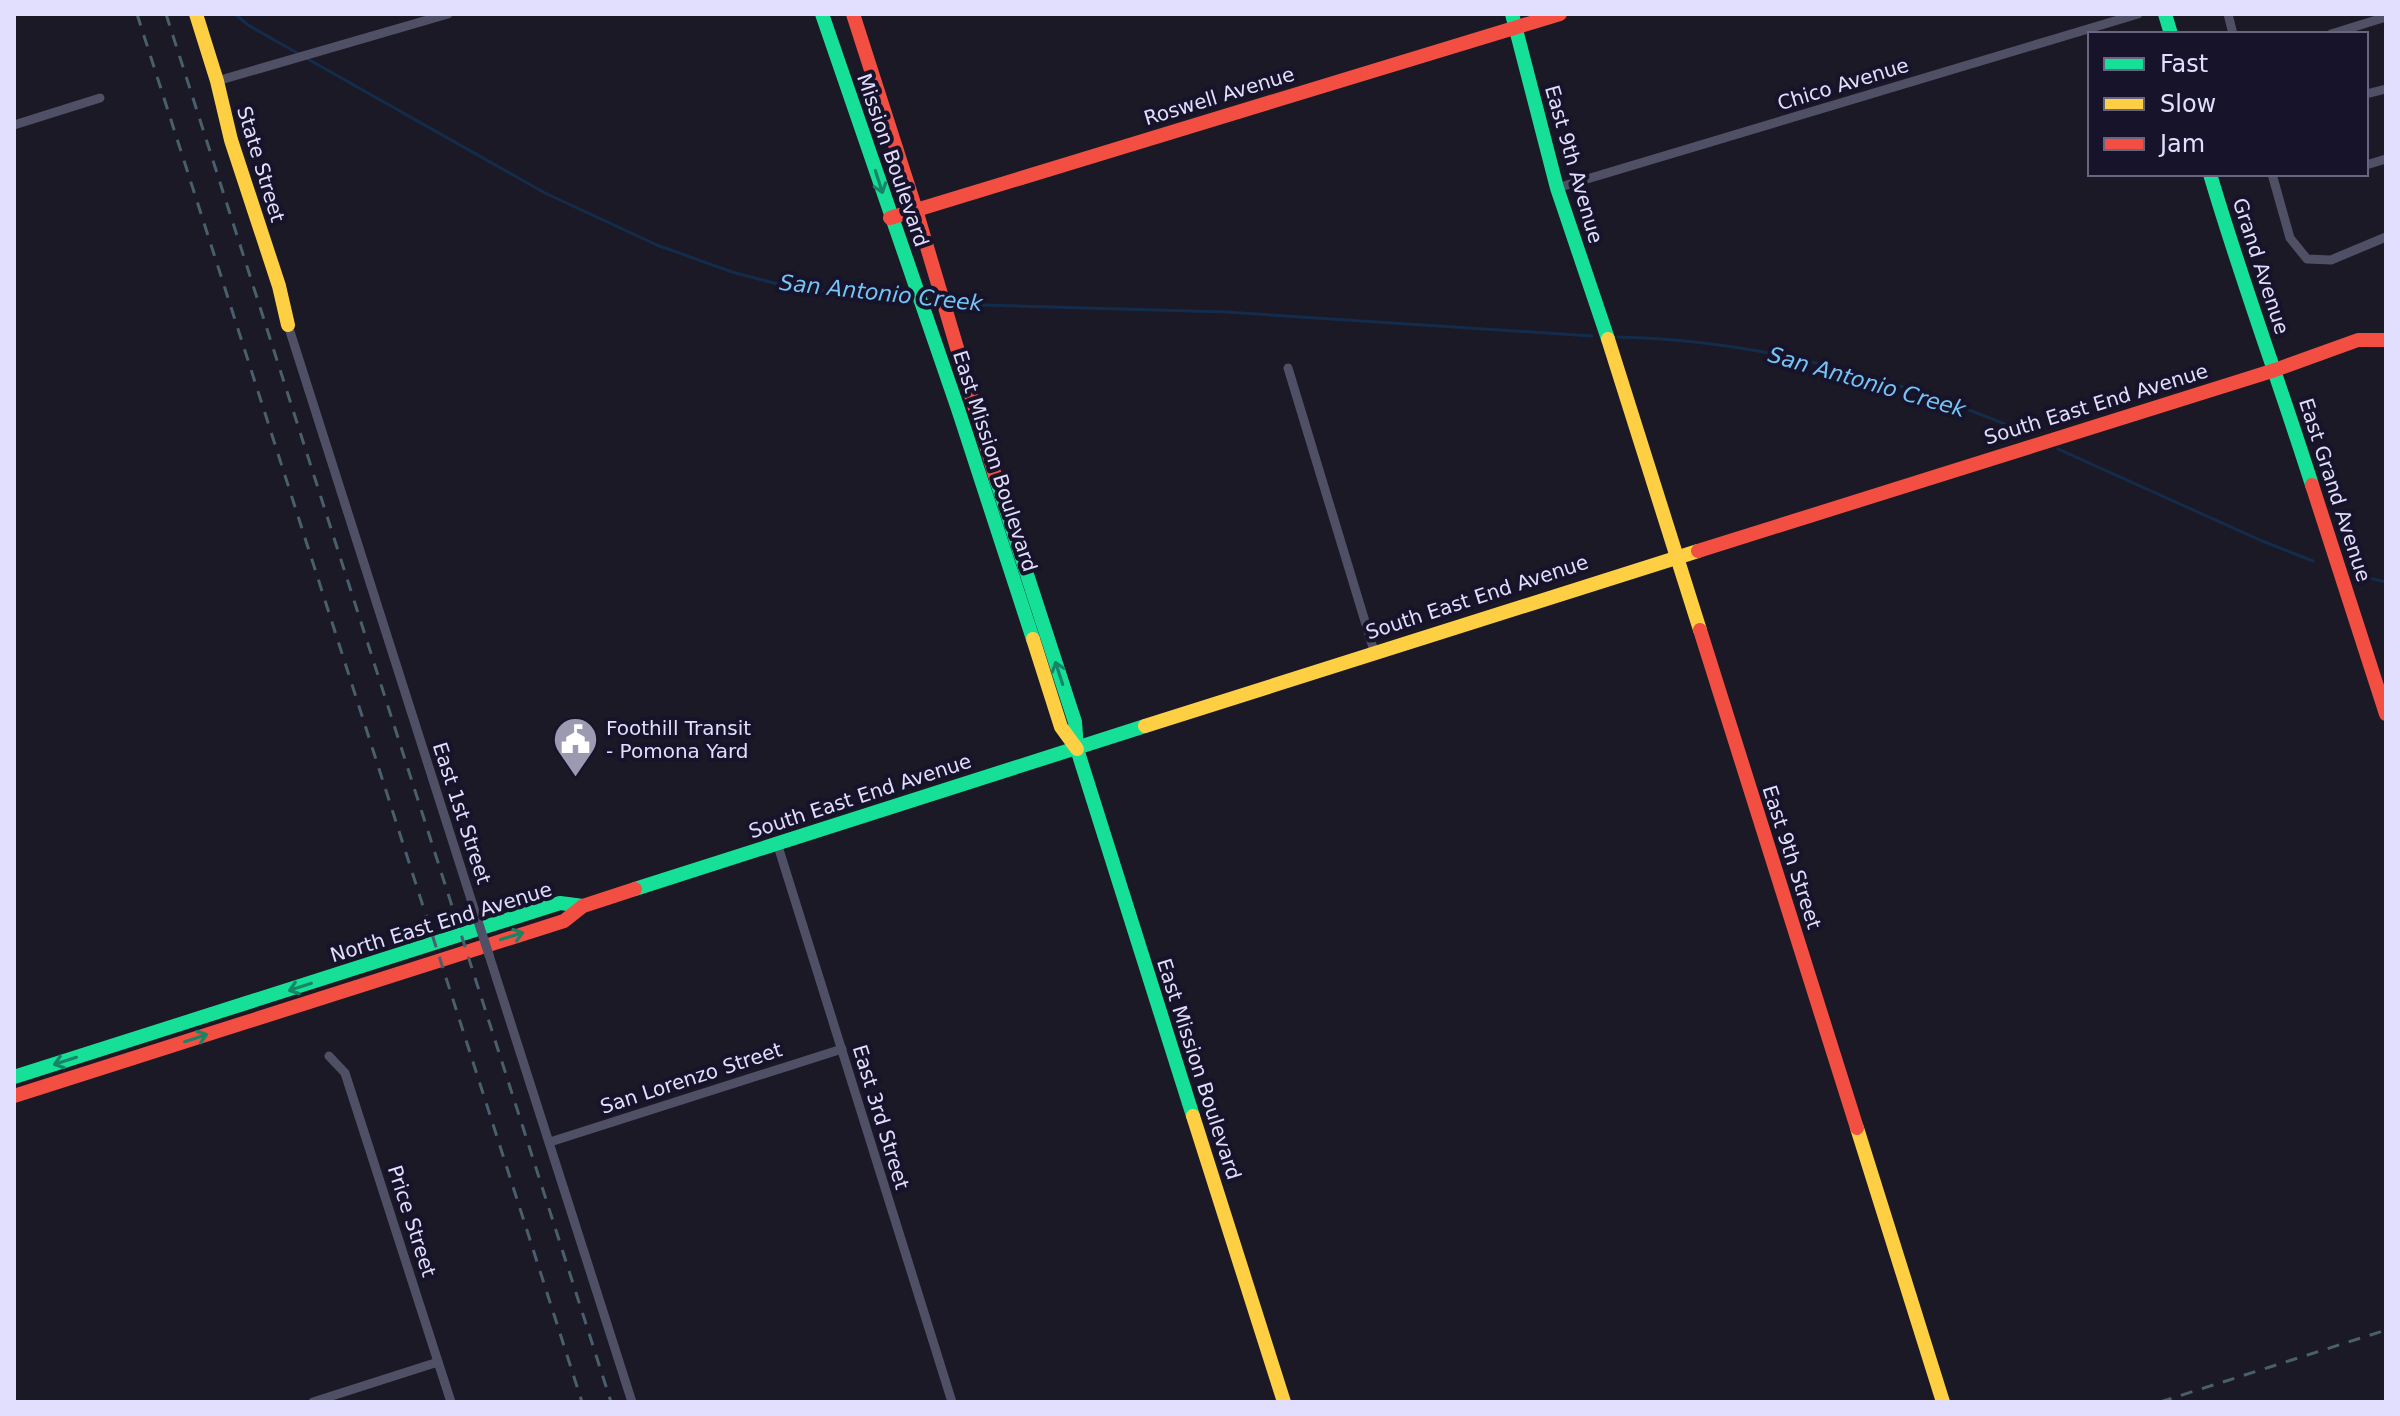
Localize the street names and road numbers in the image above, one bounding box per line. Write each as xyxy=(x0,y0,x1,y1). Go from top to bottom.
street label: Chico Avenue xyxy=(1774,53,1912,115)
street label: Roswell Avenue xyxy=(1141,62,1297,130)
street label: Mission Boulevard xyxy=(852,70,934,250)
street label: East 9th Avenue xyxy=(1540,82,1608,246)
street label: State Street xyxy=(232,103,290,225)
street label: Grand Avenue xyxy=(2228,195,2294,337)
street label: East Mission Boulevard xyxy=(948,347,1042,575)
street label: South East End Avenue xyxy=(1981,359,2211,449)
street label: East Grand Avenue xyxy=(2294,395,2376,585)
street label: South East End Avenue xyxy=(1363,550,1591,644)
street label: East 1st Street xyxy=(428,739,496,887)
street label: South East End Avenue xyxy=(746,749,974,843)
street label: East 9th Street xyxy=(1757,782,1827,932)
street label: North East End Avenue xyxy=(327,877,555,967)
street label: East Mission Boulevard xyxy=(1152,955,1246,1183)
street label: San Lorenzo Street xyxy=(597,1037,785,1119)
street label: East 3rd Street xyxy=(848,1042,914,1192)
street label: Price Street xyxy=(383,1162,441,1280)

